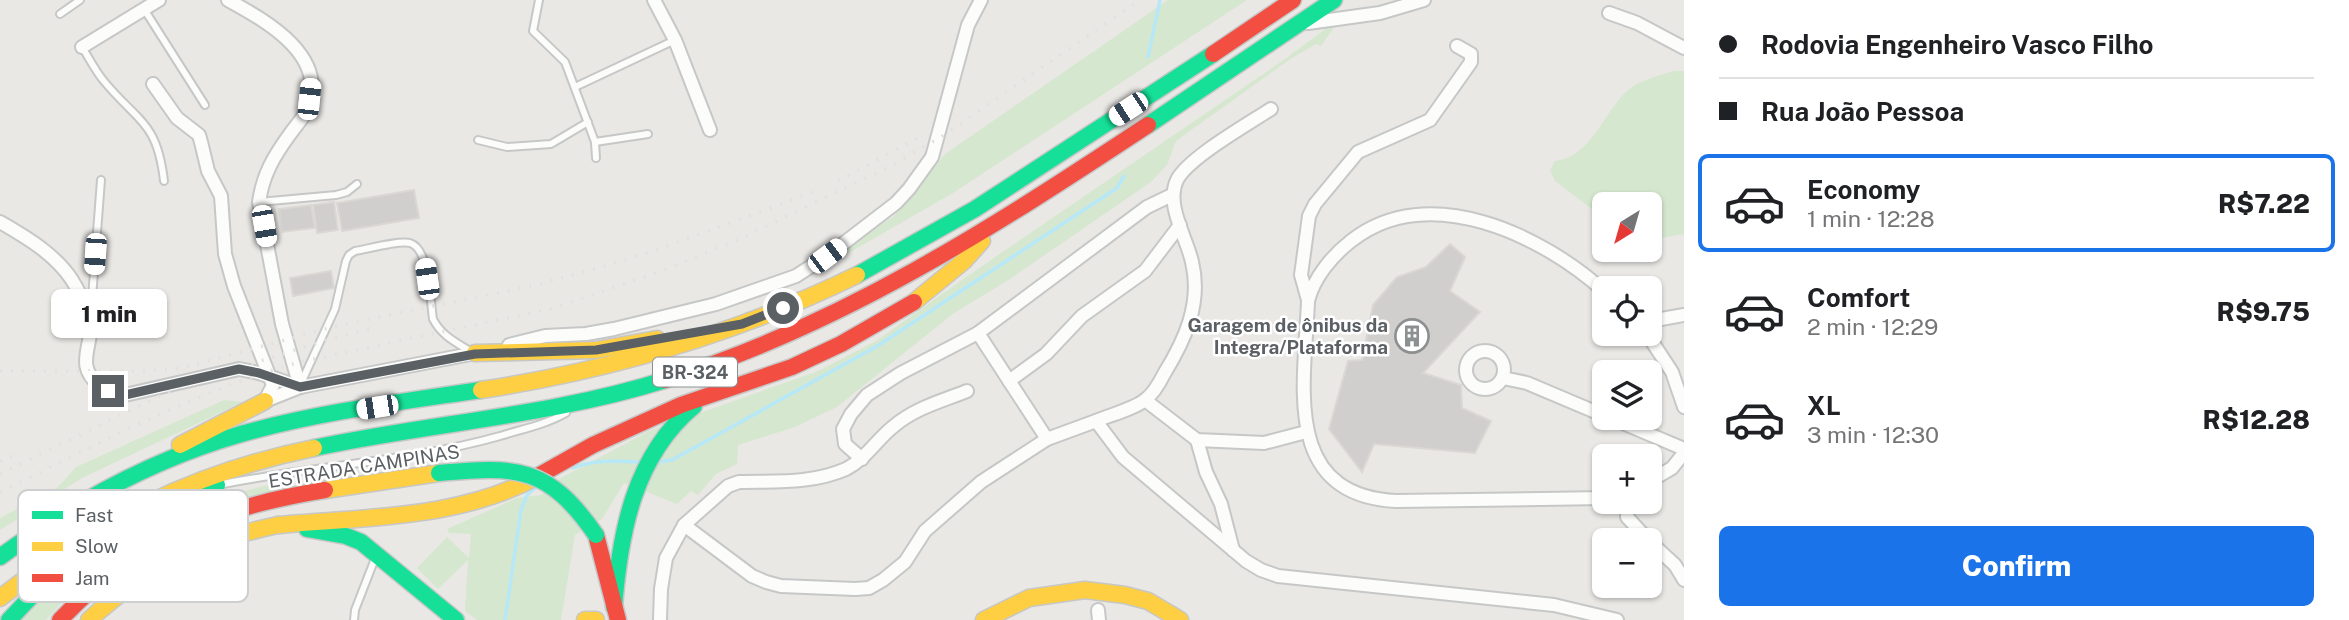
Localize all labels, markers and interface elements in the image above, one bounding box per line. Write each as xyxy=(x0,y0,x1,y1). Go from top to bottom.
text: Rodovia Engenheiro Vasco Filho xyxy=(1761,29,2154,60)
car xyxy=(297,77,322,121)
car xyxy=(1105,89,1152,129)
text: Rua João Pessoa xyxy=(1761,96,1964,127)
icon: car xyxy=(1723,172,1786,235)
text: Economy xyxy=(1807,174,1920,205)
text: R$7.22 xyxy=(2218,188,2310,219)
north arrow xyxy=(1592,192,1662,262)
map controls xyxy=(1592,192,1662,598)
car xyxy=(251,203,278,249)
text: 1 min · 12:28 xyxy=(1807,205,1935,232)
car xyxy=(84,232,107,276)
car xyxy=(804,235,851,277)
car xyxy=(414,257,441,301)
button: locate xyxy=(1592,276,1662,346)
icon: car xyxy=(1723,280,1786,343)
text: Comfort xyxy=(1807,282,1910,313)
callout: 1 min xyxy=(50,290,166,338)
route start xyxy=(767,292,799,324)
text: R$9.75 xyxy=(2217,296,2310,327)
text: 1 min xyxy=(81,300,137,327)
text: 2 min · 12:29 xyxy=(1807,313,1938,340)
place label: Garagem de ônibus da Integra/Plataforma xyxy=(1187,314,1388,358)
building icon: Garagem de ônibus da Integra/Plataforma xyxy=(1393,317,1431,355)
road number: BR-324 xyxy=(653,358,737,386)
button: layers xyxy=(1592,360,1662,430)
route end xyxy=(92,375,124,407)
icon: car xyxy=(1723,388,1786,451)
text: XL xyxy=(1807,390,1841,421)
car xyxy=(355,393,400,421)
text: R$12.28 xyxy=(2203,404,2310,435)
text: 3 min · 12:30 xyxy=(1807,421,1939,448)
street label: ESTRADA CAMPINAS xyxy=(267,440,461,492)
button: + xyxy=(1592,444,1662,514)
legend xyxy=(18,490,248,602)
text: Fast xyxy=(75,504,113,526)
button: Confirm xyxy=(1719,526,2314,606)
button: − xyxy=(1592,528,1662,598)
text: Slow xyxy=(75,535,119,557)
text: Jam xyxy=(75,567,109,589)

